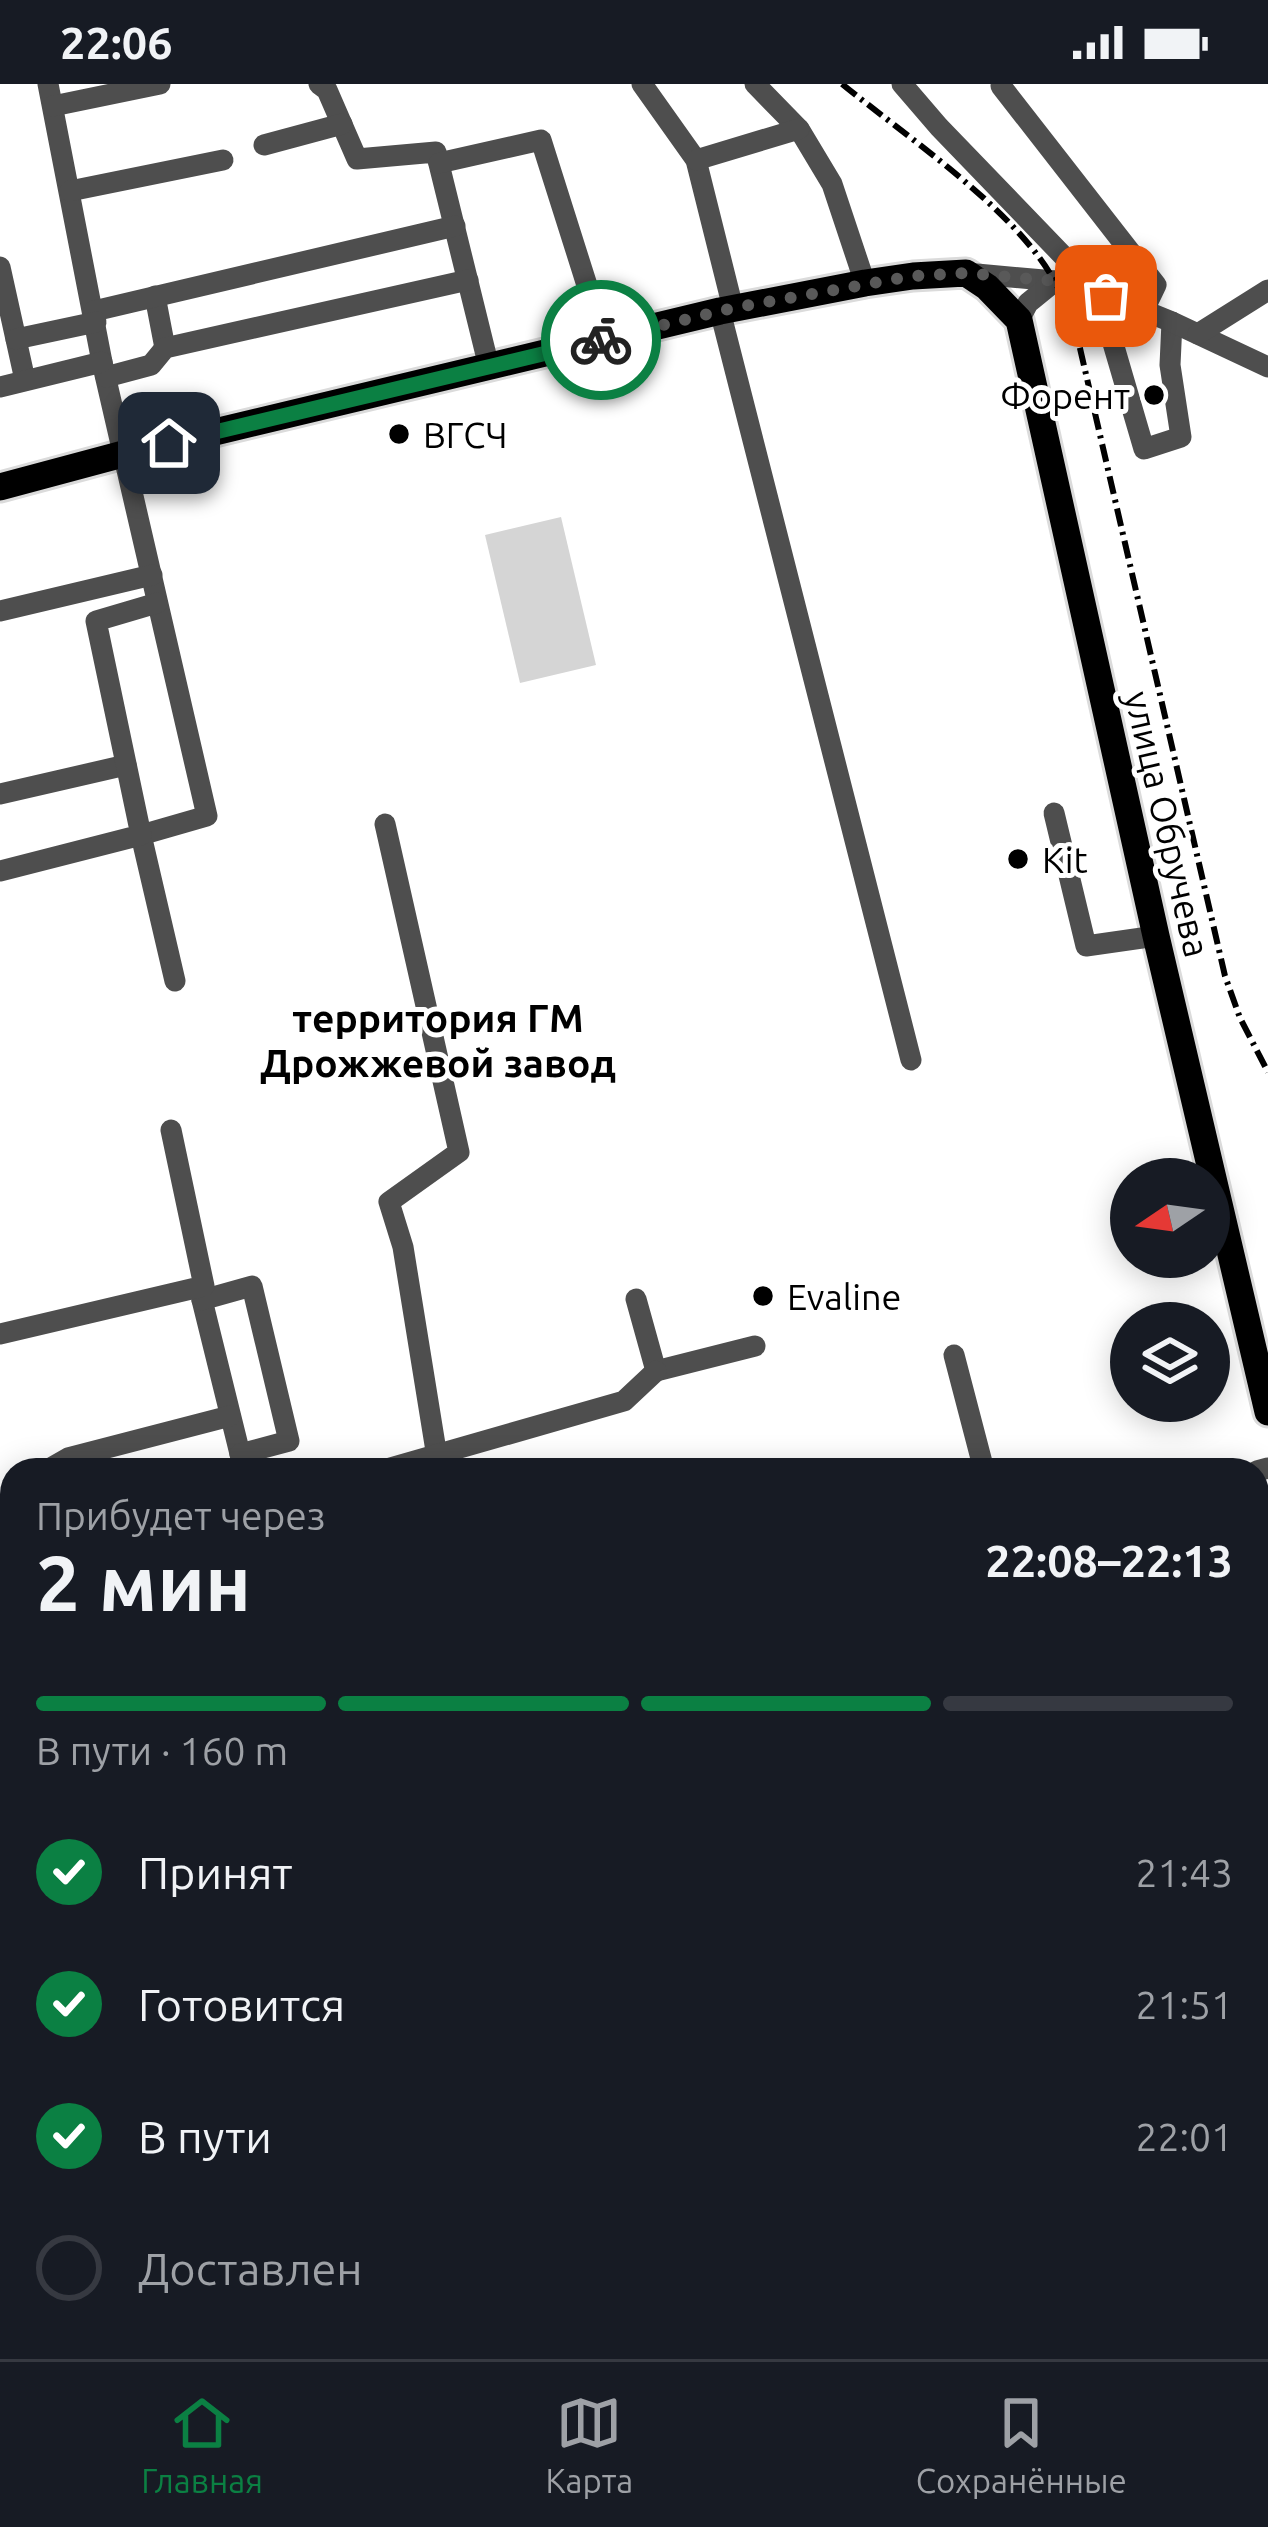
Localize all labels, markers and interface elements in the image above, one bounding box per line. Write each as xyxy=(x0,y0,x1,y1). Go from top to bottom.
text: 22:06 xyxy=(60,17,173,68)
pin xyxy=(1055,245,1157,347)
icon: bag xyxy=(1073,263,1139,329)
courier xyxy=(541,280,661,400)
icon: bike xyxy=(568,307,634,373)
place label: Форент xyxy=(1000,375,1130,416)
marker: Форент xyxy=(1141,382,1167,408)
pin xyxy=(118,392,220,494)
icon: home xyxy=(136,410,202,476)
place label: ВГСЧ xyxy=(423,414,507,455)
marker: ВГСЧ xyxy=(386,421,412,447)
street label: улица Обручева xyxy=(1118,687,1218,961)
place label: Kit xyxy=(1042,839,1088,880)
marker: Kit xyxy=(1005,846,1031,872)
district label: территория ГМ Дрожжевой завод xyxy=(260,996,616,1084)
north arrow xyxy=(1110,1158,1230,1278)
map controls xyxy=(1110,1158,1230,1422)
place label: Evaline xyxy=(787,1276,901,1317)
marker: Evaline xyxy=(750,1283,776,1309)
button: layers xyxy=(1110,1302,1230,1422)
text: Прибудет через xyxy=(36,1494,325,1537)
text: 22:08–22:13 xyxy=(985,1535,1233,1586)
text: 2 мин xyxy=(36,1538,251,1626)
text: В пути · 160 m xyxy=(36,1729,288,1772)
icon: check xyxy=(36,1839,102,1905)
text: Принят xyxy=(138,1847,293,1898)
text: 21:43 xyxy=(1135,1851,1233,1894)
icon: check xyxy=(36,1971,102,2037)
text: Готовится xyxy=(138,1979,345,2030)
text: 21:51 xyxy=(1135,1983,1233,2026)
icon: check xyxy=(36,2103,102,2169)
text: В пути xyxy=(138,2111,272,2162)
text: 22:01 xyxy=(1135,2115,1233,2158)
text: Доставлен xyxy=(138,2243,363,2294)
tab: Главная xyxy=(141,2390,263,2499)
tab: Карта xyxy=(545,2390,633,2499)
tab: Сохранённые xyxy=(916,2390,1127,2499)

